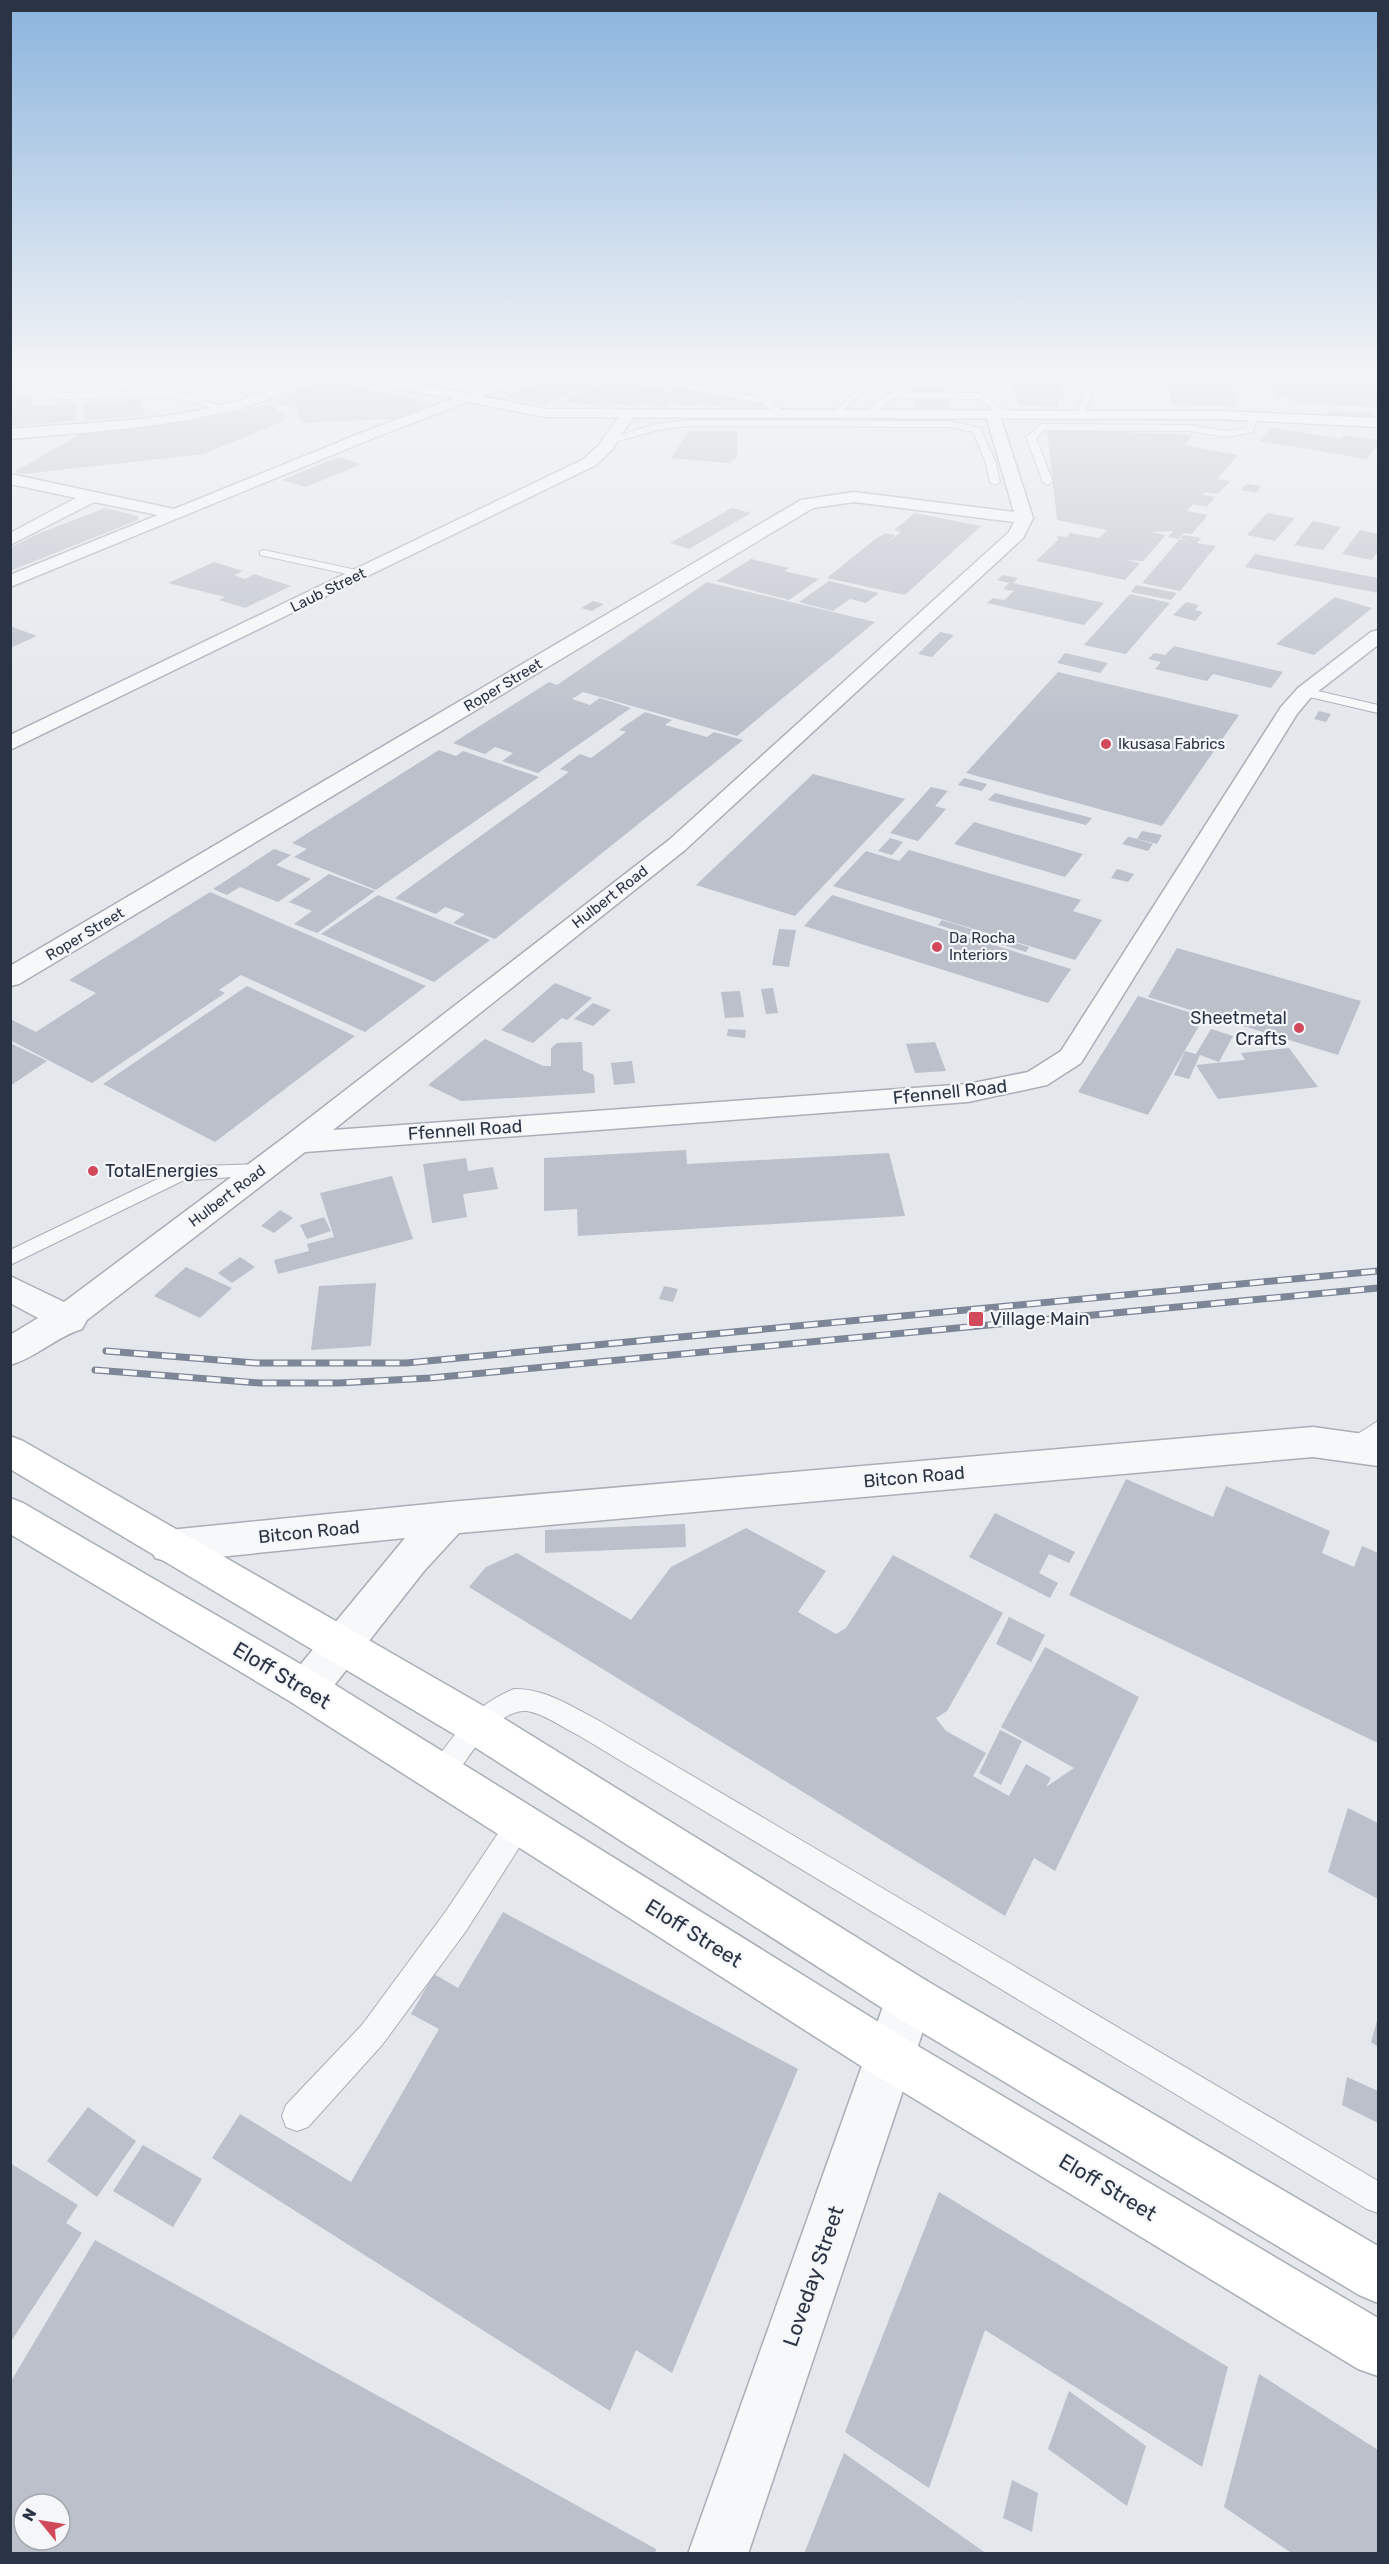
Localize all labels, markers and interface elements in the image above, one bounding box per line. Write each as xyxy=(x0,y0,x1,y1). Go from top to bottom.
street label: Laub Street xyxy=(287,564,369,616)
street label: Roper Street xyxy=(461,655,545,715)
place label: Ikusasa Fabrics xyxy=(1118,735,1226,753)
marker: Ikusasa Fabrics xyxy=(1099,737,1113,751)
street label: Hulbert Road xyxy=(568,862,652,932)
street label: Roper Street xyxy=(43,904,127,964)
place label: Da Rocha Interiors xyxy=(949,929,1015,964)
marker: Da Rocha Interiors xyxy=(930,940,944,954)
place label: Sheetmetal Crafts xyxy=(1190,1007,1287,1050)
marker: Sheetmetal Crafts xyxy=(1292,1021,1306,1035)
street label: Ffennell Road xyxy=(892,1075,1008,1109)
street label: Ffennell Road xyxy=(407,1115,523,1145)
place label: TotalEnergies xyxy=(105,1160,218,1182)
street label: Hulbert Road xyxy=(185,1161,269,1231)
marker: TotalEnergies xyxy=(86,1164,100,1178)
place label: Village Main xyxy=(990,1308,1090,1330)
marker: Village Main xyxy=(967,1310,985,1328)
street label: Bitcon Road xyxy=(862,1462,966,1492)
street label: Bitcon Road xyxy=(257,1516,361,1548)
street label: Eloff Street xyxy=(229,1636,335,1714)
street label: Eloff Street xyxy=(641,1893,747,1973)
street label: Eloff Street xyxy=(1055,2148,1161,2226)
street label: Loveday Street xyxy=(777,2202,849,2350)
north arrow xyxy=(12,2492,72,2552)
text: N xyxy=(18,2505,41,2524)

